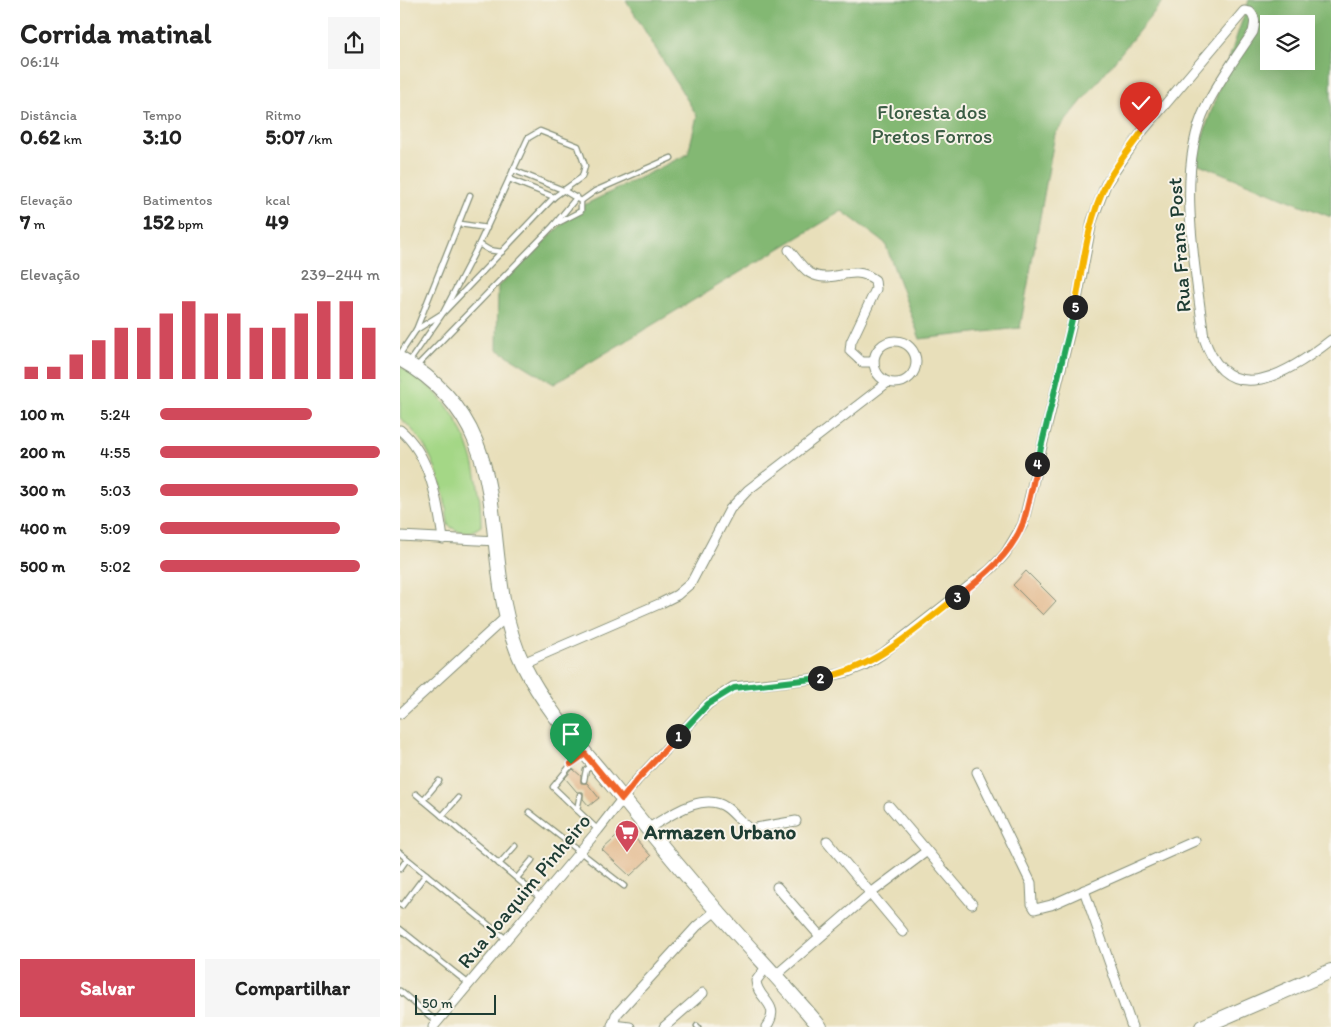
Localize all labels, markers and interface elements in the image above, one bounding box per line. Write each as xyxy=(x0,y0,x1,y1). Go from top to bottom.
map controls xyxy=(1260,15,1315,70)
button: layers xyxy=(1260,15,1315,70)
text: Corrida matinal xyxy=(20,16,211,50)
button: share xyxy=(328,17,380,69)
text: 06:14 xyxy=(20,52,59,71)
pin xyxy=(1120,82,1162,133)
icon: check xyxy=(1127,89,1155,117)
park label: Floresta dos Pretos Forros xyxy=(872,99,992,148)
text: Distância xyxy=(20,107,77,124)
text: Tempo xyxy=(143,107,182,124)
text: Ritmo xyxy=(265,107,301,124)
text: 0.62 xyxy=(20,124,60,149)
text: 3:10 xyxy=(143,124,182,149)
text: 5:07 xyxy=(265,124,305,149)
text: km xyxy=(60,131,82,148)
text: /km xyxy=(305,131,332,148)
street label: Rua Frans Post xyxy=(1161,177,1196,313)
text: Elevação xyxy=(20,192,73,209)
text: Batimentos xyxy=(143,192,212,209)
text: kcal xyxy=(265,192,290,209)
text: 7 xyxy=(20,209,30,234)
text: 152 xyxy=(143,209,174,234)
text: 49 xyxy=(265,209,289,234)
text: m xyxy=(30,216,45,233)
text: bpm xyxy=(174,216,204,233)
text: Elevação xyxy=(20,265,80,284)
text: 239–244 m xyxy=(301,265,380,284)
pin: 5 xyxy=(1062,294,1088,320)
text: 5 xyxy=(1072,299,1079,316)
text: 100 m xyxy=(20,405,64,424)
text: 5:24 xyxy=(100,405,130,424)
text: 200 m xyxy=(20,443,65,462)
text: 4:55 xyxy=(100,443,130,462)
pin: 4 xyxy=(1024,452,1050,476)
text: 4 xyxy=(1033,456,1042,473)
text: 300 m xyxy=(20,481,66,500)
text: 5:03 xyxy=(100,481,131,500)
text: 400 m xyxy=(20,519,66,538)
text: 5:09 xyxy=(100,519,131,538)
text: 500 m xyxy=(20,557,65,576)
text: 5:02 xyxy=(100,557,131,576)
pin: 3 xyxy=(944,584,970,610)
text: 3 xyxy=(954,589,961,606)
pin: 2 xyxy=(808,666,832,690)
text: 2 xyxy=(817,670,824,687)
pin xyxy=(550,713,592,764)
icon: arrive xyxy=(557,720,585,748)
pin: 1 xyxy=(666,724,690,748)
text: 1 xyxy=(675,728,682,745)
street label: Rua Joaquim Pinheiro xyxy=(452,808,596,973)
supermarket icon: Armazen Urbano xyxy=(614,819,640,853)
place label: Armazen Urbano xyxy=(643,819,796,844)
button: Salvar xyxy=(20,959,195,1017)
button: Compartilhar xyxy=(205,959,380,1017)
scale bar xyxy=(415,992,496,1015)
text: 50 m xyxy=(422,995,453,1012)

